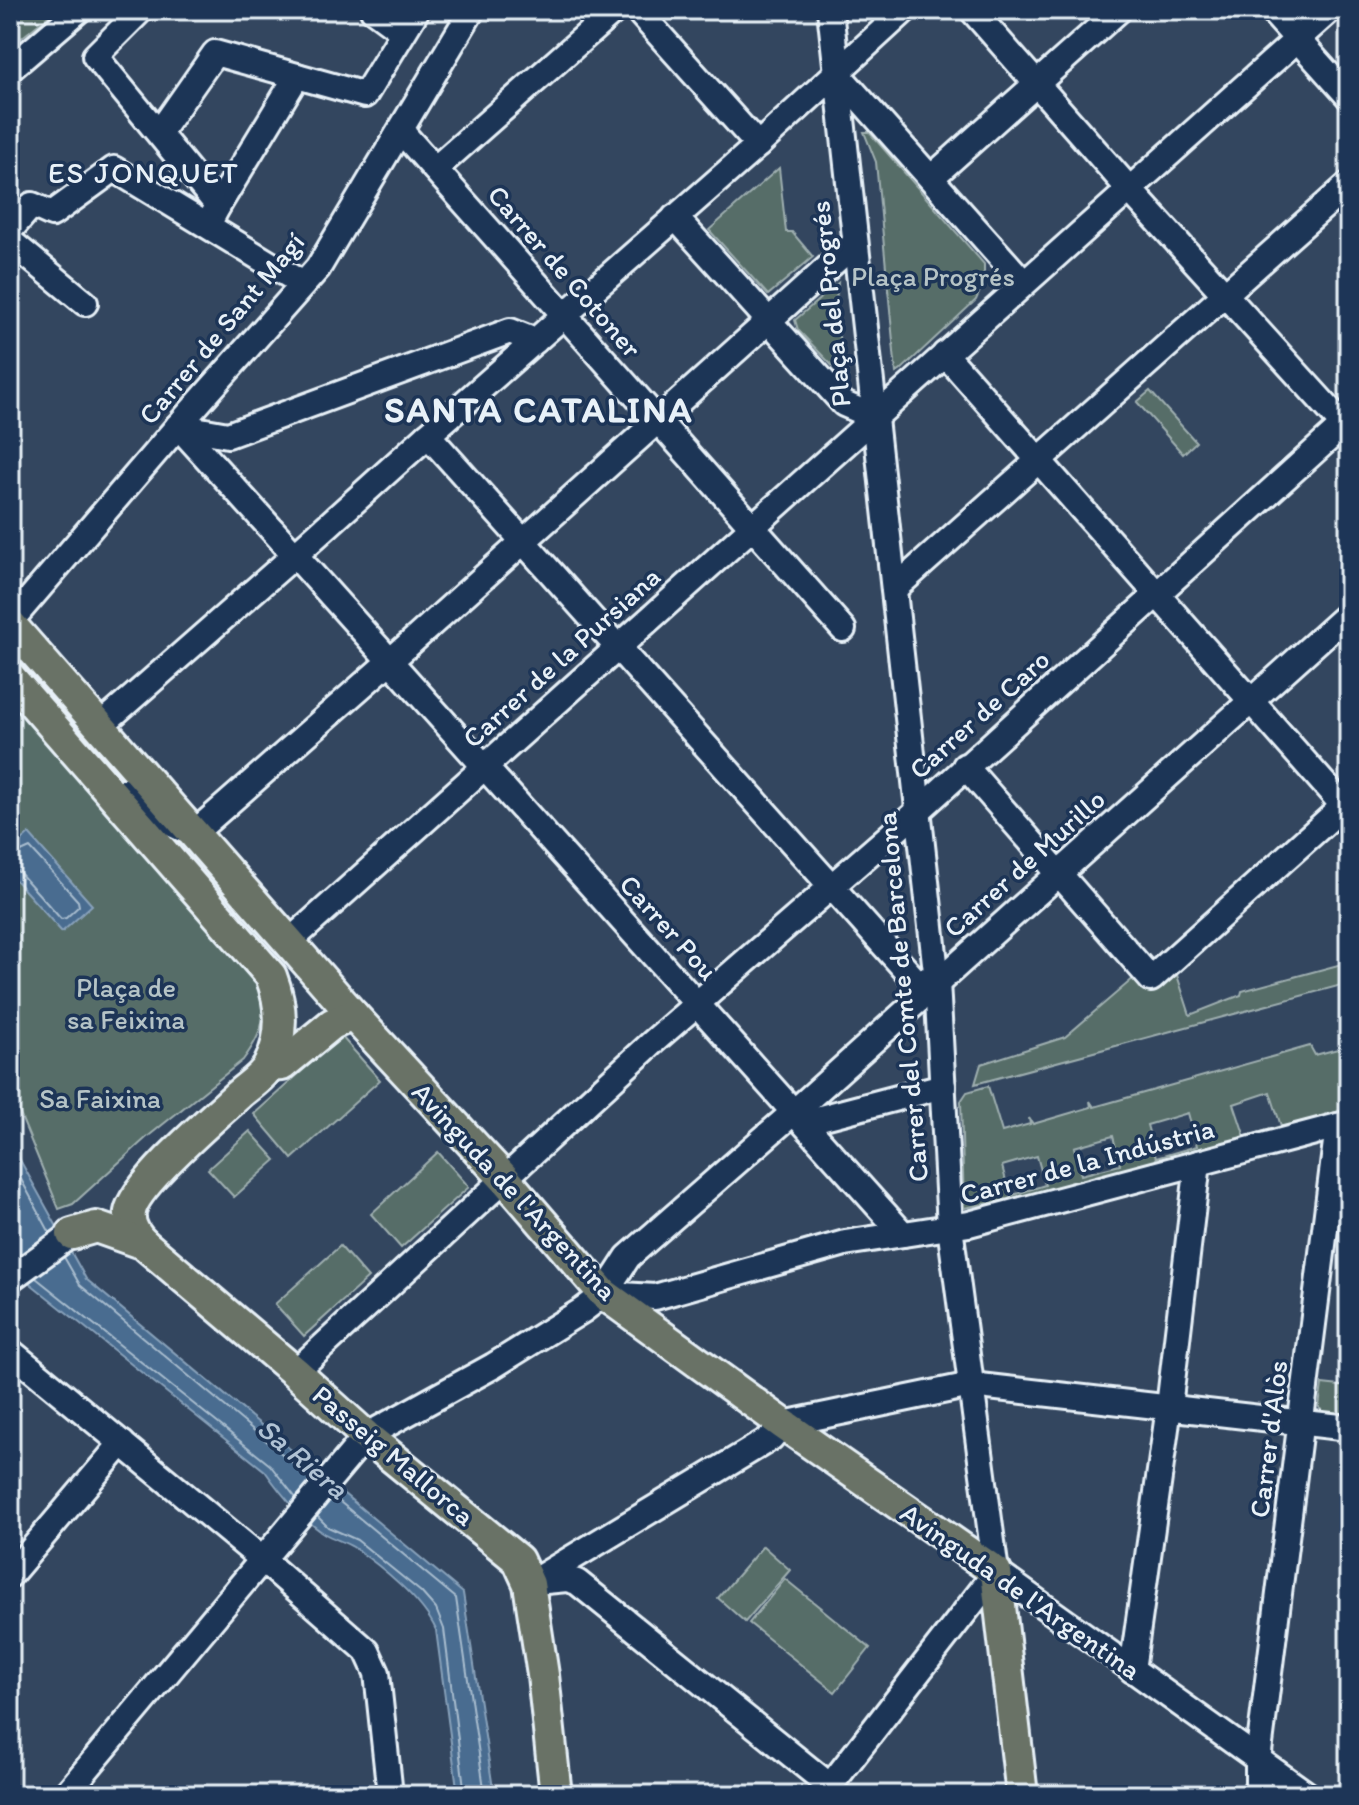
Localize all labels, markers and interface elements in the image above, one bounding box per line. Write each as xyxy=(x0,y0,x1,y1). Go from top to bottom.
district label: ES JONQUET xyxy=(48,154,240,191)
street label: Carrer de Cotoner xyxy=(481,178,649,364)
street label: Plaça del Progrés xyxy=(802,199,858,409)
street label: Carrer de Sant Magí xyxy=(131,225,311,431)
park label: Plaça Progrés xyxy=(851,259,1015,293)
district label: SANTA CATALINA xyxy=(384,388,694,431)
street label: Carrer de la Pursiana xyxy=(455,559,667,755)
street label: Carrer de Caro xyxy=(902,642,1056,786)
street label: Carrer de Murillo xyxy=(936,782,1112,944)
street label: Carrer del Comte de Barcelona xyxy=(869,810,935,1184)
street label: Carrer Pou xyxy=(613,867,725,987)
park label: Plaça de sa Feixina xyxy=(67,970,185,1036)
street label: Avinguda de l'Argentina xyxy=(405,1075,625,1308)
park label: Sa Faixina xyxy=(39,1081,161,1115)
street label: Carrer de la Indústria xyxy=(956,1111,1218,1211)
street label: Carrer d'Alòs xyxy=(1241,1358,1295,1520)
street label: Passeig Mallorca xyxy=(306,1377,482,1533)
water label: Sa Riera xyxy=(250,1409,356,1507)
street label: Avinguda de l'Argentina xyxy=(894,1495,1148,1687)

